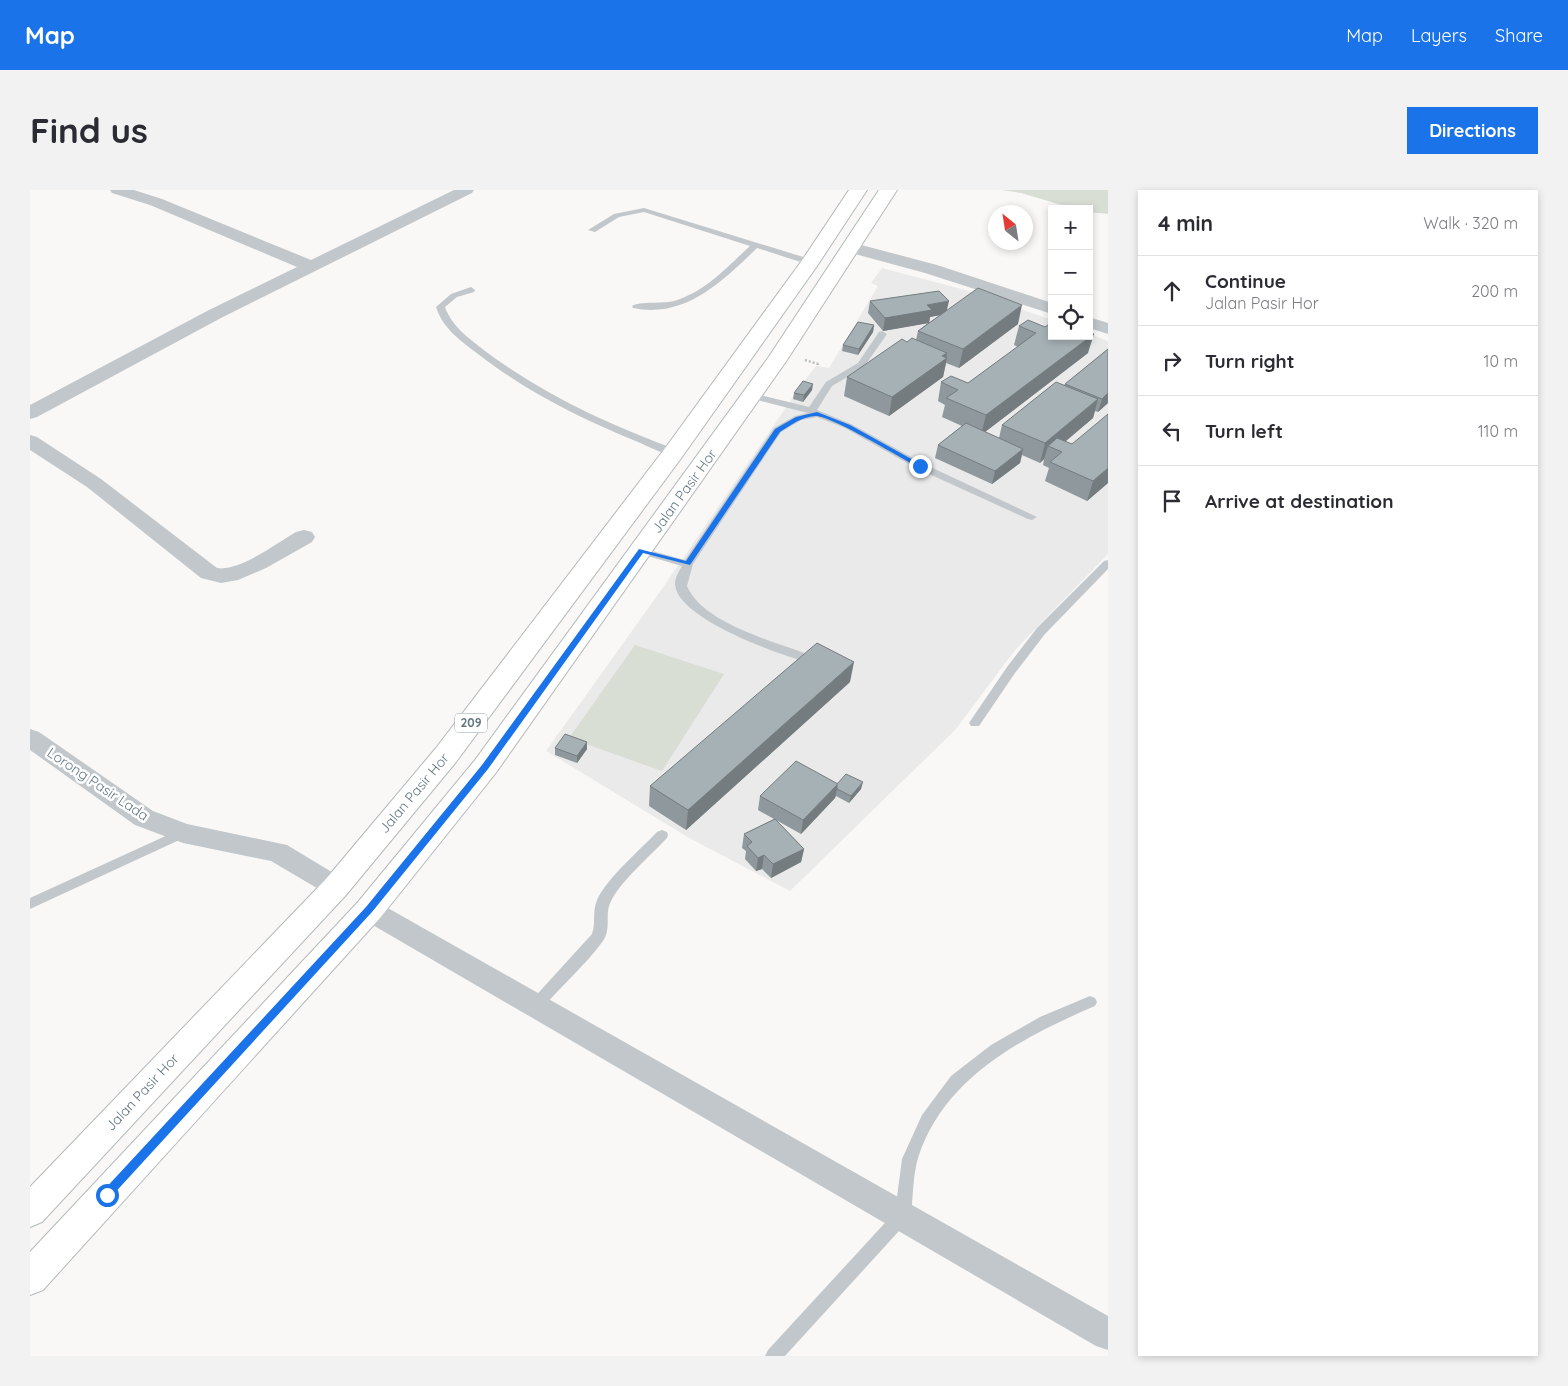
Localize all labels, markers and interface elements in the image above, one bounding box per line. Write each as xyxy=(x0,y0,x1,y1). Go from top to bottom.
text: Map xyxy=(25,20,75,50)
text: Map xyxy=(1346,24,1383,47)
text: Layers xyxy=(1411,24,1467,47)
text: Share xyxy=(1495,24,1543,47)
button: Directions xyxy=(1407,107,1538,154)
text: Find us xyxy=(30,108,148,152)
north arrow xyxy=(988,205,1033,250)
map controls xyxy=(1048,205,1093,340)
button: + xyxy=(1048,205,1093,250)
text: 4 min xyxy=(1158,210,1213,236)
text: Walk · 320 m xyxy=(1423,213,1518,233)
button: − xyxy=(1048,250,1093,295)
text: Continue xyxy=(1205,269,1286,293)
icon: ahead xyxy=(1158,277,1186,305)
text: 200 m xyxy=(1471,281,1518,301)
text: Jalan Pasir Hor xyxy=(1205,293,1319,313)
button: locate xyxy=(1048,295,1093,340)
icon: right xyxy=(1158,347,1186,375)
text: Turn right xyxy=(1205,349,1294,373)
text: 10 m xyxy=(1484,351,1518,371)
icon: left xyxy=(1158,417,1186,445)
text: Turn left xyxy=(1205,419,1283,443)
text: 110 m xyxy=(1478,421,1518,441)
street label: Jalan Pasir Hor xyxy=(647,445,721,537)
route end xyxy=(909,455,932,478)
icon: arrive xyxy=(1158,487,1186,515)
text: Arrive at destination xyxy=(1205,489,1394,513)
road number: 209 xyxy=(455,714,487,732)
street label: Lorong Pasir Lada xyxy=(44,743,152,825)
street label: Jalan Pasir Hor xyxy=(375,749,453,837)
street label: Jalan Pasir Hor xyxy=(101,1049,183,1135)
route start xyxy=(96,1184,119,1207)

